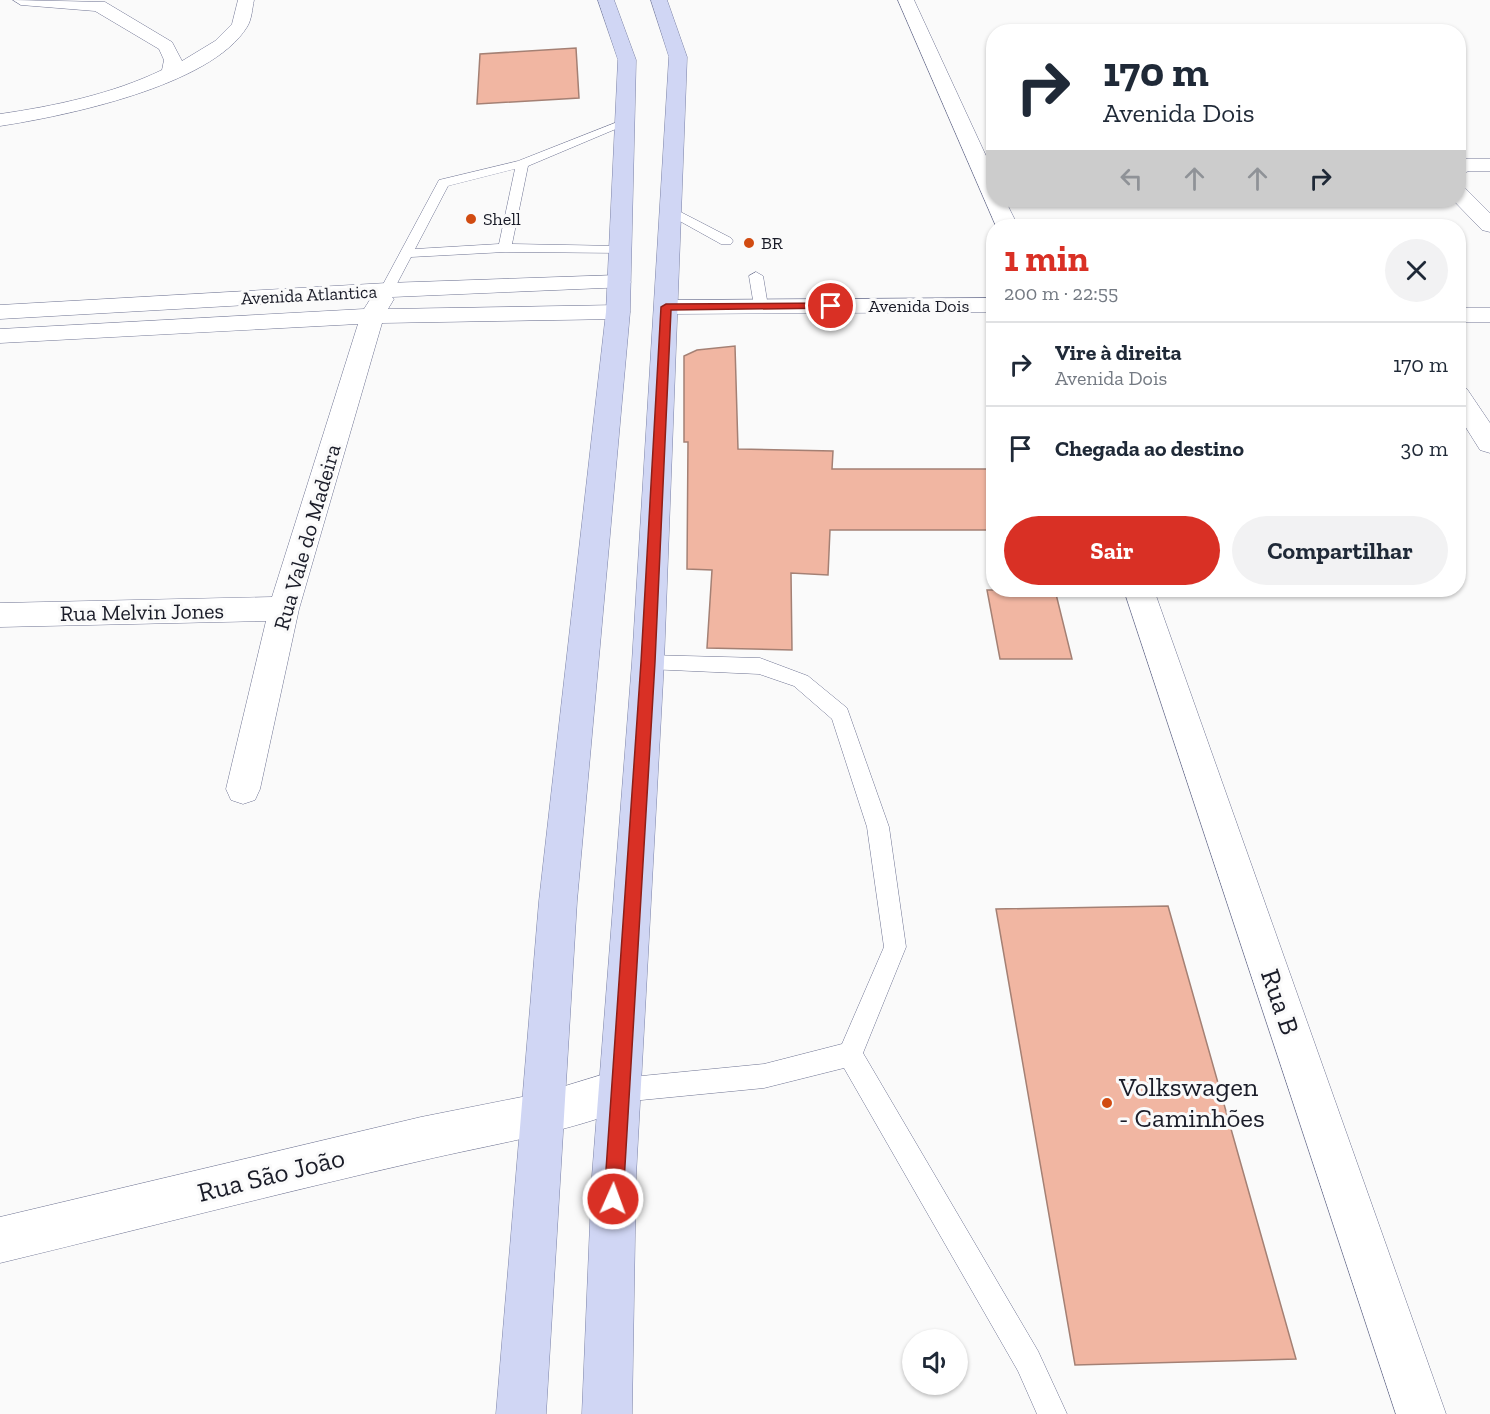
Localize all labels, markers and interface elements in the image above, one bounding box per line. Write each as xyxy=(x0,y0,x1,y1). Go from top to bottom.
text: 170 m xyxy=(1103,46,1209,97)
icon: right xyxy=(1004,48,1082,126)
text: Avenida Dois xyxy=(1103,97,1255,129)
icon: left xyxy=(1115,162,1148,195)
icon: ahead xyxy=(1178,162,1211,195)
icon: ahead xyxy=(1241,162,1274,195)
icon: right xyxy=(1304,162,1337,195)
place label: Shell xyxy=(483,208,521,230)
marker: Shell xyxy=(464,212,478,226)
place label: BR xyxy=(761,232,783,254)
marker: BR xyxy=(742,236,756,250)
text: 1 min xyxy=(1004,237,1089,280)
button: close xyxy=(1385,239,1448,302)
street label: Avenida Atlantica xyxy=(240,280,378,310)
pin xyxy=(805,280,856,331)
text: 200 m · 22:55 xyxy=(1004,281,1118,305)
icon: arrive xyxy=(814,289,847,322)
street label: Avenida Dois xyxy=(868,295,970,317)
text: Vire à direita xyxy=(1055,339,1182,366)
icon: right xyxy=(1004,348,1037,381)
text: 170 m xyxy=(1393,351,1448,378)
text: Avenida Dois xyxy=(1055,366,1167,390)
icon: arrive xyxy=(1004,432,1037,465)
text: Chegada ao destino xyxy=(1055,435,1244,462)
text: 30 m xyxy=(1401,435,1448,462)
street label: Rua Vale do Madeira xyxy=(268,441,347,633)
button: Sair xyxy=(1004,516,1220,585)
button: Compartilhar xyxy=(1232,516,1448,585)
street label: Rua Melvin Jones xyxy=(60,597,224,627)
street label: Rua B xyxy=(1254,965,1306,1039)
place label: Volkswagen - Caminhões xyxy=(1118,1071,1265,1134)
marker: Volkswagen - Caminhões xyxy=(1100,1096,1114,1110)
street label: Rua São João xyxy=(194,1141,348,1209)
position arrow xyxy=(581,1167,645,1231)
map controls xyxy=(902,1329,968,1395)
button: sound xyxy=(902,1329,968,1395)

